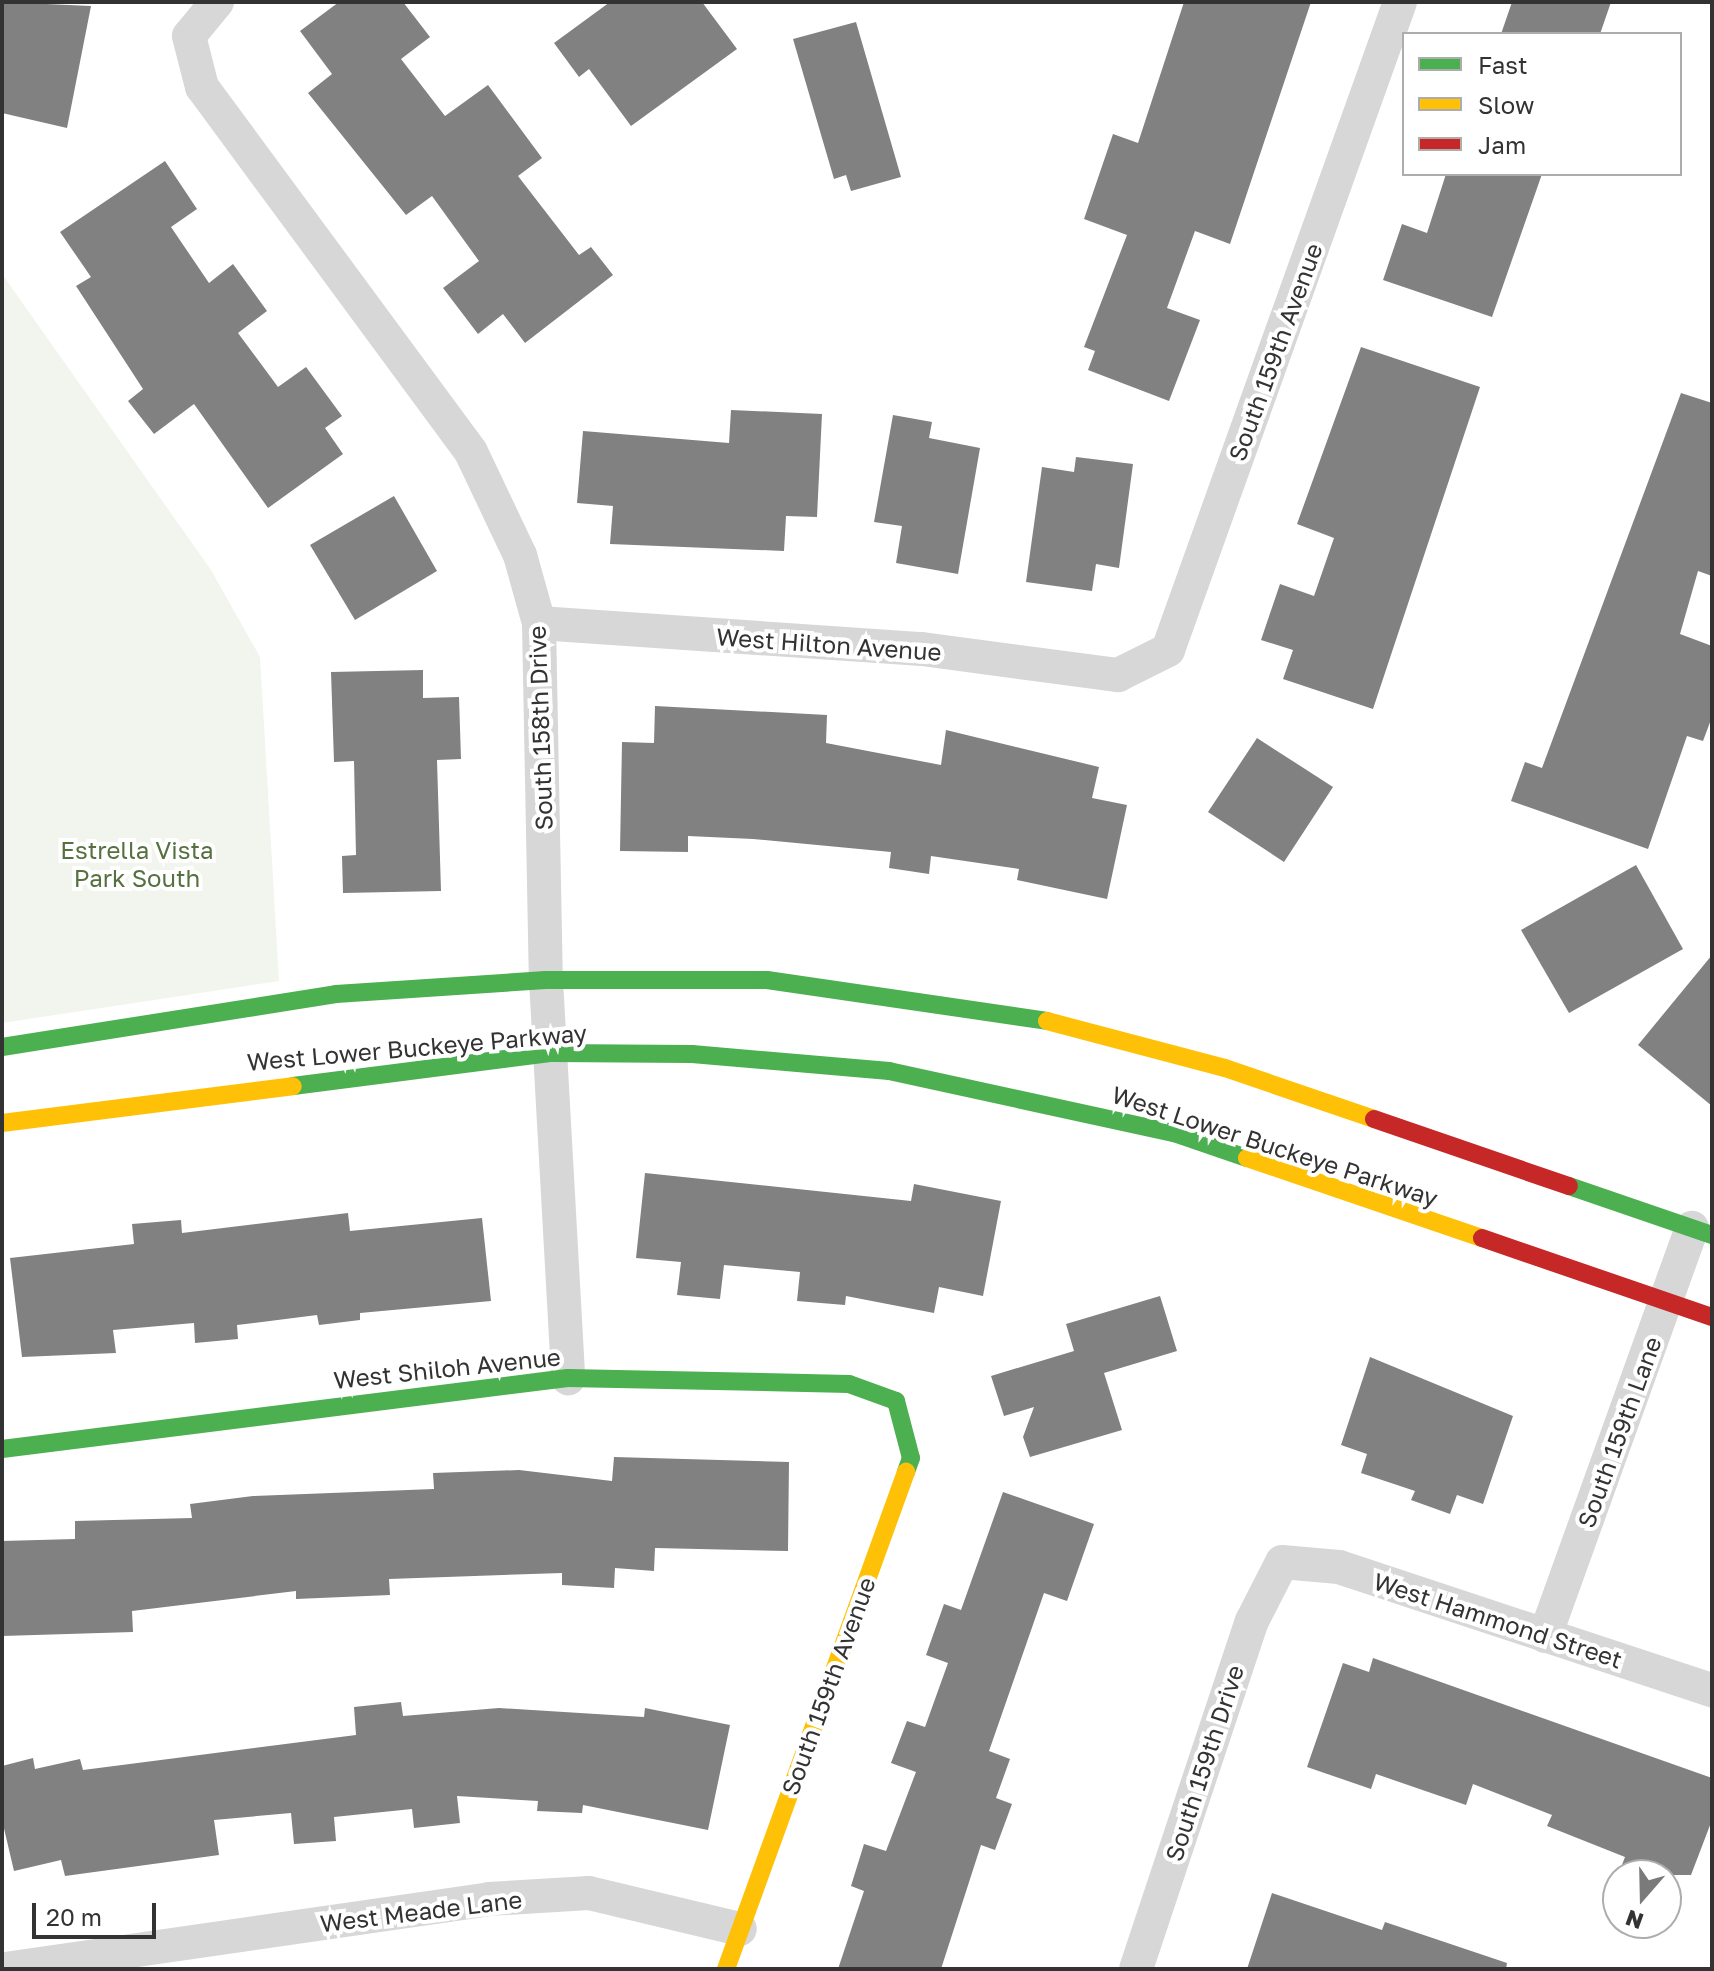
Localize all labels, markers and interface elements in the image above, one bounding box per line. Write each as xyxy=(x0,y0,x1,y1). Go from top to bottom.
legend xyxy=(1402,32,1682,176)
text: Fast xyxy=(1478,50,1528,79)
text: Slow xyxy=(1478,90,1534,119)
text: Jam xyxy=(1478,130,1526,159)
street label: South 159th Avenue xyxy=(1222,239,1328,465)
street label: West Hilton Avenue xyxy=(715,622,943,666)
street label: South 158th Drive xyxy=(522,625,558,831)
park label: Estrella Vista Park South xyxy=(60,836,214,892)
street label: West Lower Buckeye Parkway xyxy=(246,1018,588,1076)
street label: West Lower Buckeye Parkway xyxy=(1108,1080,1442,1212)
street label: South 159th Lane xyxy=(1571,1333,1667,1531)
street label: West Shiloh Avenue xyxy=(332,1342,562,1394)
street label: West Hammond Street xyxy=(1370,1566,1626,1674)
street label: South 159th Avenue xyxy=(775,1573,881,1799)
street label: South 159th Drive xyxy=(1159,1661,1249,1865)
north arrow xyxy=(1602,1859,1682,1939)
street label: West Meade Lane xyxy=(318,1884,524,1938)
scale bar xyxy=(36,1887,160,1937)
text: 20 m xyxy=(46,1902,102,1931)
text: N xyxy=(1622,1905,1647,1936)

